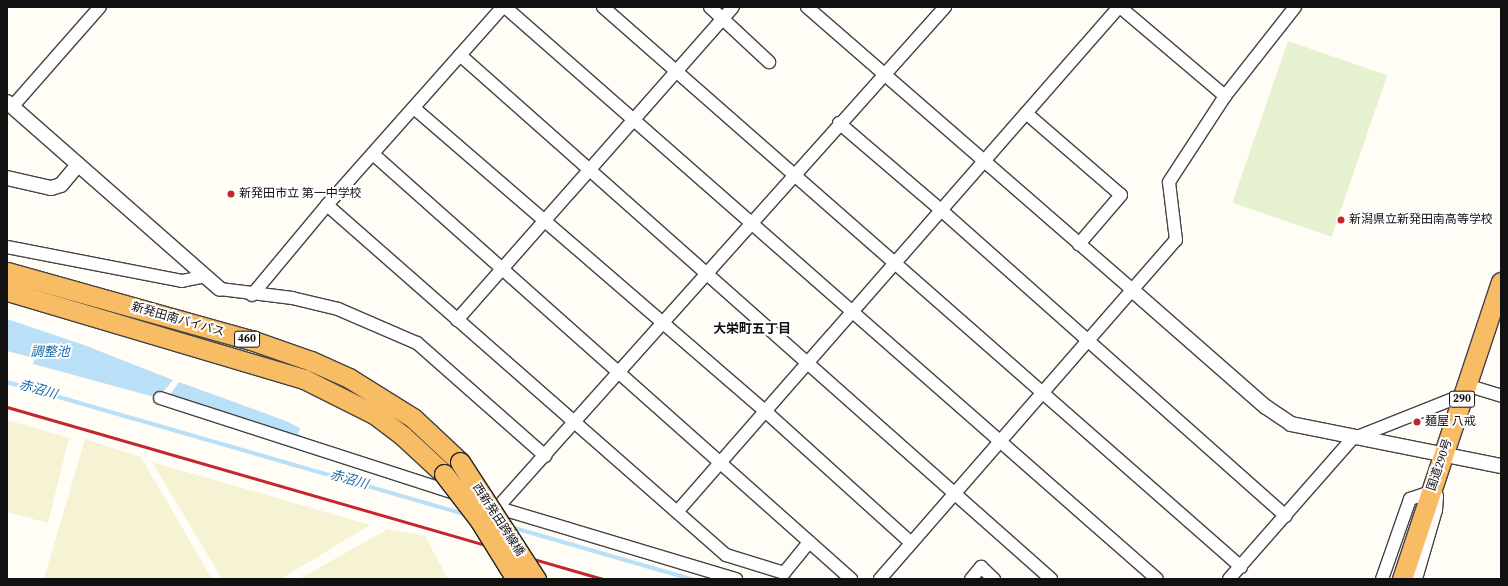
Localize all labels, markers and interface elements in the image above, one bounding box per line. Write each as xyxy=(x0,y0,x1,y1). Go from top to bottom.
place label: 新発田市立 第一中学校 xyxy=(239,187,362,201)
marker: 新発田市立 第一中学校 xyxy=(226,189,236,199)
place label: 新潟県立新発田南高等学校 xyxy=(1349,213,1493,227)
marker: 新潟県立新発田南高等学校 xyxy=(1336,215,1346,225)
street label: 新発田南バイパス xyxy=(130,300,226,340)
district label: 大栄町五丁目 xyxy=(713,321,791,337)
road number: 460 xyxy=(234,330,260,348)
water label: 調整池 xyxy=(31,344,69,360)
water label: 赤沼川 xyxy=(17,377,59,403)
road number: 290 xyxy=(1449,390,1475,408)
place label: 麺屋 八戒 xyxy=(1425,415,1476,429)
marker: 麺屋 八戒 xyxy=(1412,417,1422,427)
street label: 国道290号 xyxy=(1424,437,1456,493)
water label: 赤沼川 xyxy=(328,467,370,493)
street label: 西新発田跨線橋 xyxy=(469,481,527,559)

